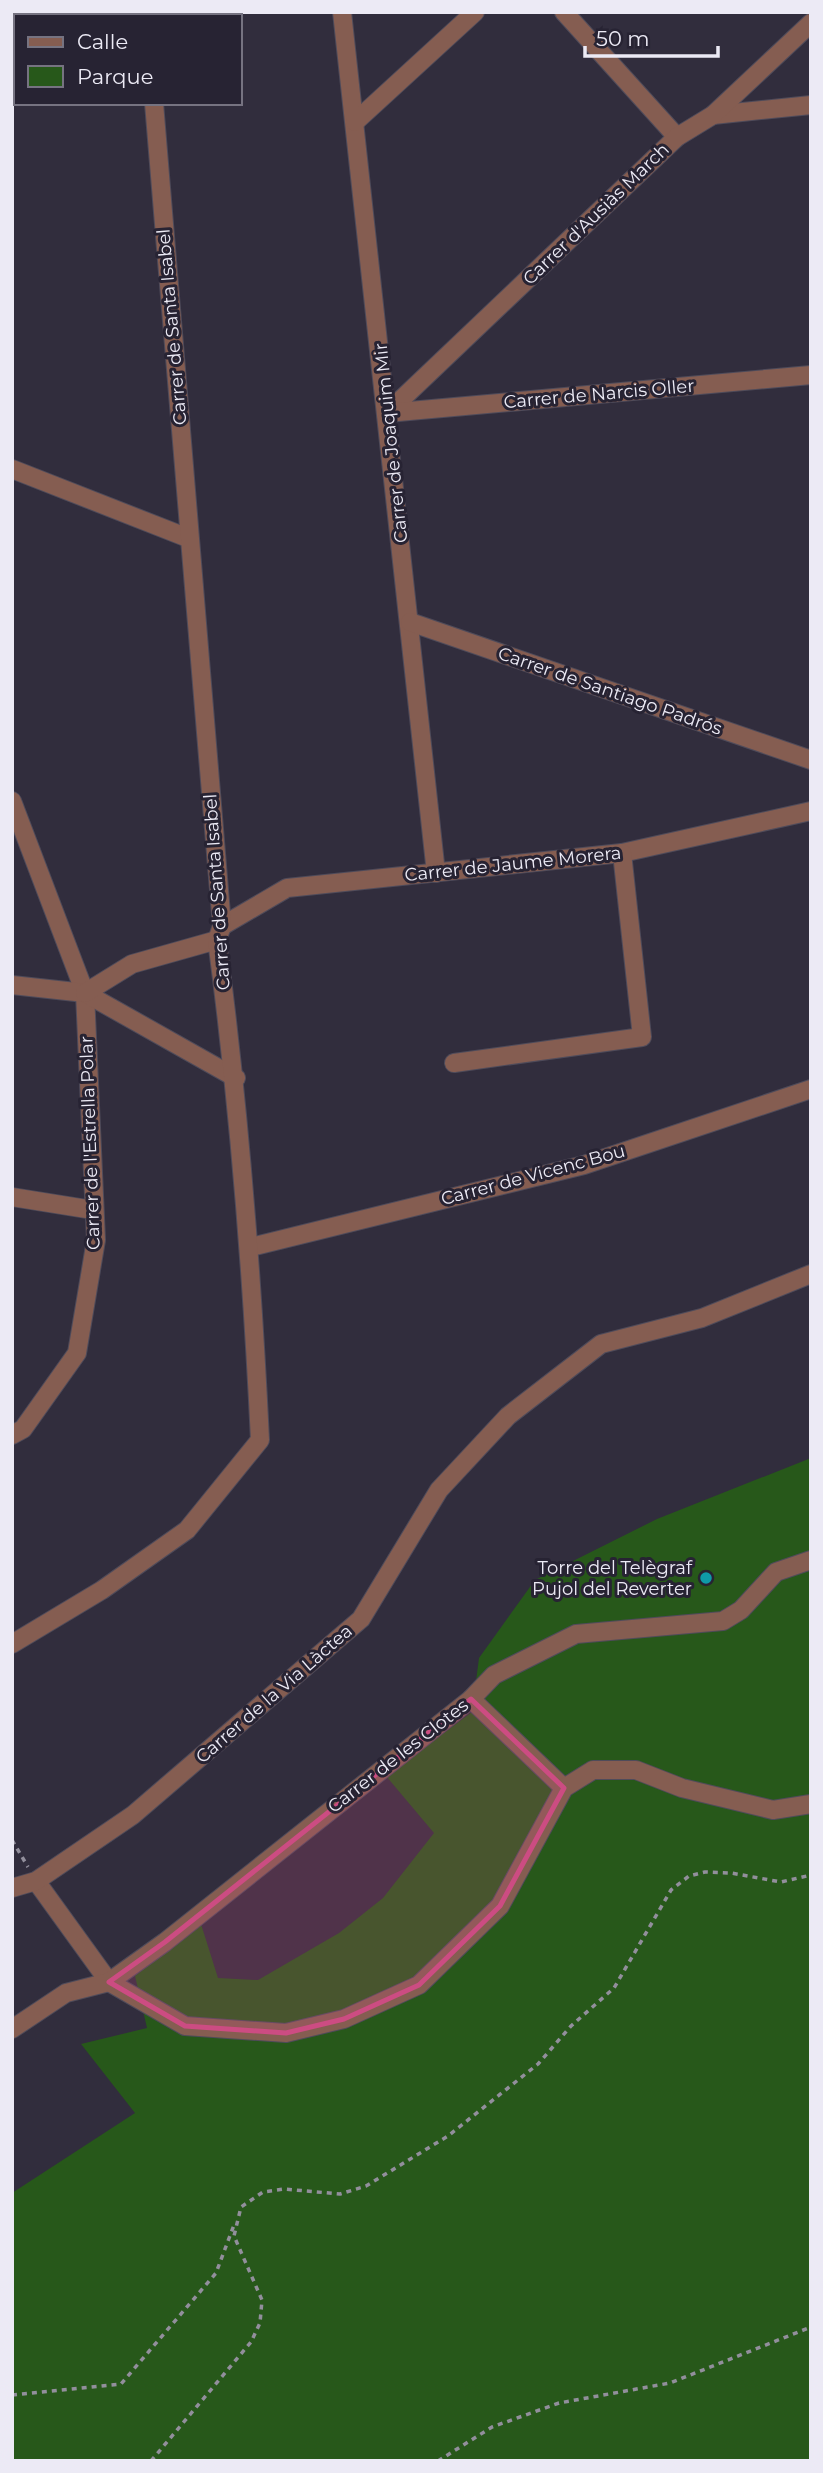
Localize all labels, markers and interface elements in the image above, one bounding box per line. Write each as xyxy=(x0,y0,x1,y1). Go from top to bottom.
legend xyxy=(14,14,242,105)
scale bar xyxy=(585,14,718,58)
text: 50 m xyxy=(596,26,650,51)
text: Calle xyxy=(77,29,128,54)
text: Parque xyxy=(77,64,153,89)
street label: Carrer d'Ausiàs March xyxy=(518,138,674,290)
street label: Carrer de Santa Isabel xyxy=(152,228,192,426)
street label: Carrer de Joaquim Mir xyxy=(370,342,412,544)
street label: Carrer de Narcis Oller xyxy=(503,375,695,413)
street label: Carrer de Santiago Padrós xyxy=(495,642,725,740)
street label: Carrer de Santa Isabel xyxy=(199,793,235,991)
street label: Carrer de Jaume Morera xyxy=(404,842,622,886)
street label: Carrer de l'Estrella Polar xyxy=(75,1036,105,1250)
street label: Carrer de Vicenc Bou xyxy=(438,1140,628,1210)
place label: Torre del Telègraf Pujol del Reverter xyxy=(532,1557,693,1600)
marker: Torre del Telègraf Pujol del Reverter xyxy=(698,1570,714,1586)
street label: Carrer de la Via Làctea xyxy=(191,1620,357,1768)
street label: Carrer de les Clotes xyxy=(323,1694,473,1818)

